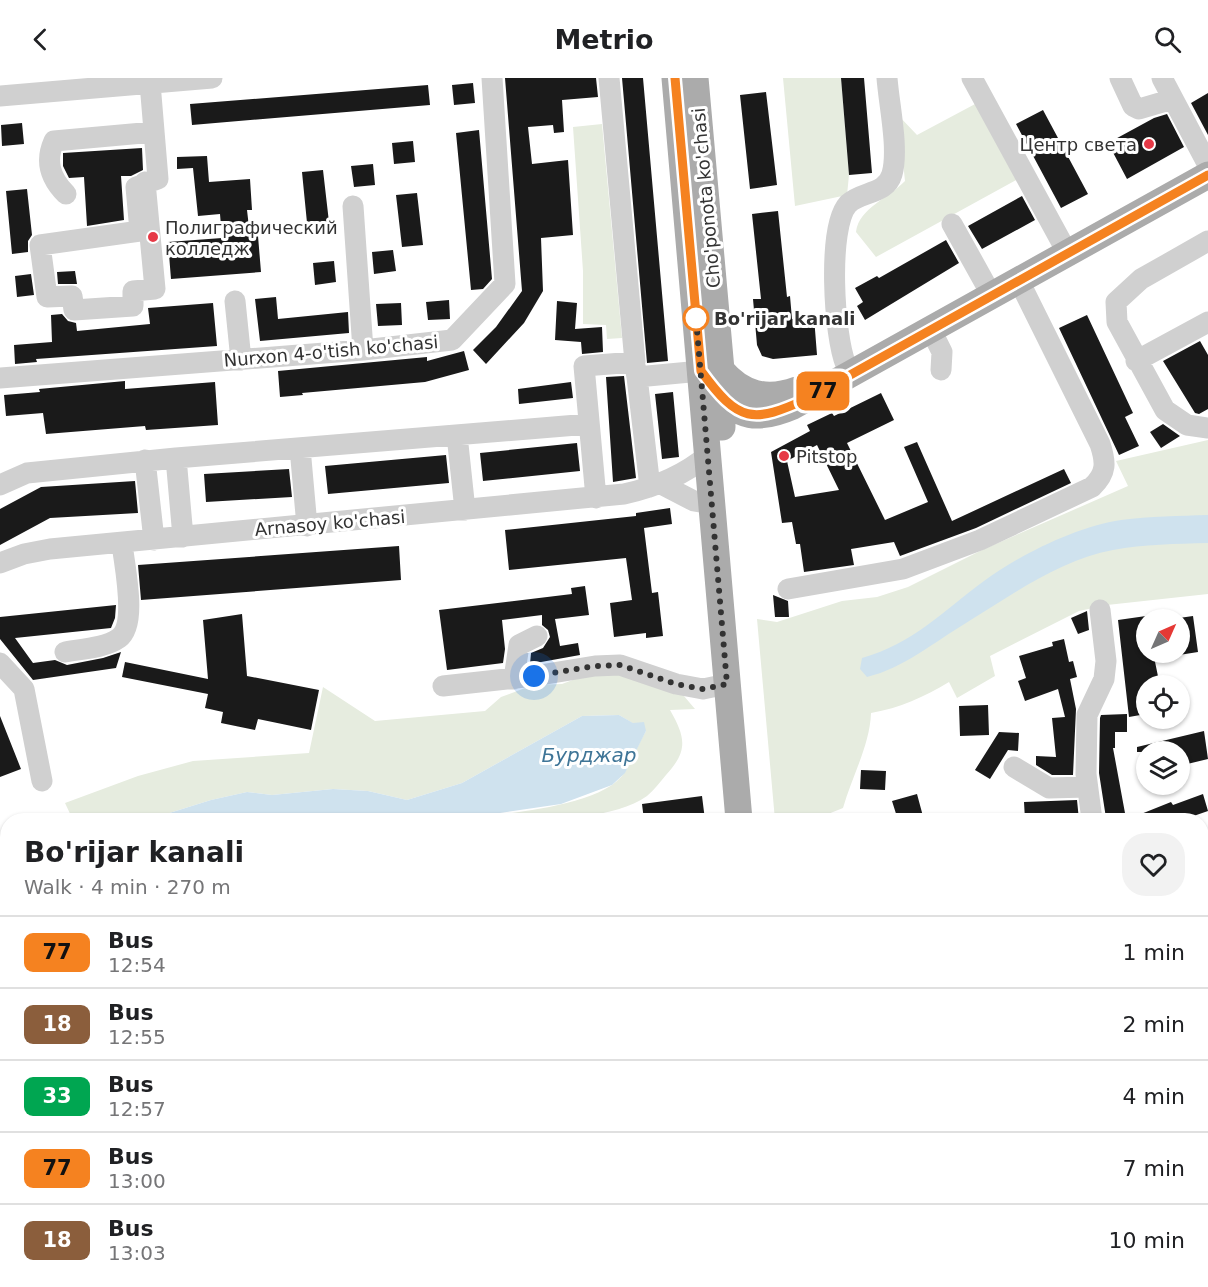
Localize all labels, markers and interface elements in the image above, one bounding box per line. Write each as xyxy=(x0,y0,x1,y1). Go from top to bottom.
icon: back xyxy=(24,23,57,56)
icon: search xyxy=(1151,23,1184,56)
text: Metrio xyxy=(554,24,654,55)
street label: Cho'ponota ko'chasi xyxy=(688,107,724,289)
place label: Центр света xyxy=(1019,134,1137,155)
marker: Центр света xyxy=(1142,137,1156,151)
place label: Полиграфический колледж xyxy=(165,217,338,259)
marker: Полиграфический колледж xyxy=(146,230,160,244)
marker: Bo'rijar kanali xyxy=(683,305,709,331)
place label: Bo'rijar kanali xyxy=(714,308,856,329)
street label: Nurxon 4-o'tish ko'chasi xyxy=(223,331,439,371)
line badge: 77 xyxy=(796,372,850,410)
text: 77 xyxy=(808,379,838,403)
place label: Pitstop xyxy=(796,446,857,467)
marker: Pitstop xyxy=(777,449,791,463)
street label: Arnasoy ko'chasi xyxy=(254,506,406,540)
north arrow xyxy=(1136,609,1190,663)
map controls xyxy=(1136,609,1190,795)
your location xyxy=(519,661,549,691)
button: locate xyxy=(1136,675,1190,729)
button: layers xyxy=(1136,741,1190,795)
water label: Бурджар xyxy=(541,743,637,767)
button: heart xyxy=(1122,833,1185,896)
text: Bo'rijar kanali xyxy=(24,836,244,869)
text: Walk · 4 min · 270 m xyxy=(24,875,231,899)
text: Bus xyxy=(108,928,154,953)
text: 77 xyxy=(42,940,72,964)
text: 1 min xyxy=(1123,940,1185,965)
text: 12:54 xyxy=(108,953,166,977)
text: Bus xyxy=(108,1000,154,1025)
text: 18 xyxy=(42,1012,72,1036)
text: 2 min xyxy=(1123,1012,1185,1037)
text: 12:55 xyxy=(108,1025,166,1049)
text: Bus xyxy=(108,1072,154,1097)
text: 33 xyxy=(42,1084,72,1108)
text: 4 min xyxy=(1123,1084,1185,1109)
text: 12:57 xyxy=(108,1097,166,1121)
text: Bus xyxy=(108,1144,154,1169)
text: 77 xyxy=(42,1156,72,1180)
text: 7 min xyxy=(1123,1156,1185,1181)
text: 13:00 xyxy=(108,1169,166,1193)
text: Bus xyxy=(108,1216,154,1241)
text: 18 xyxy=(42,1228,72,1252)
text: 10 min xyxy=(1109,1228,1185,1253)
text: 13:03 xyxy=(108,1241,166,1265)

